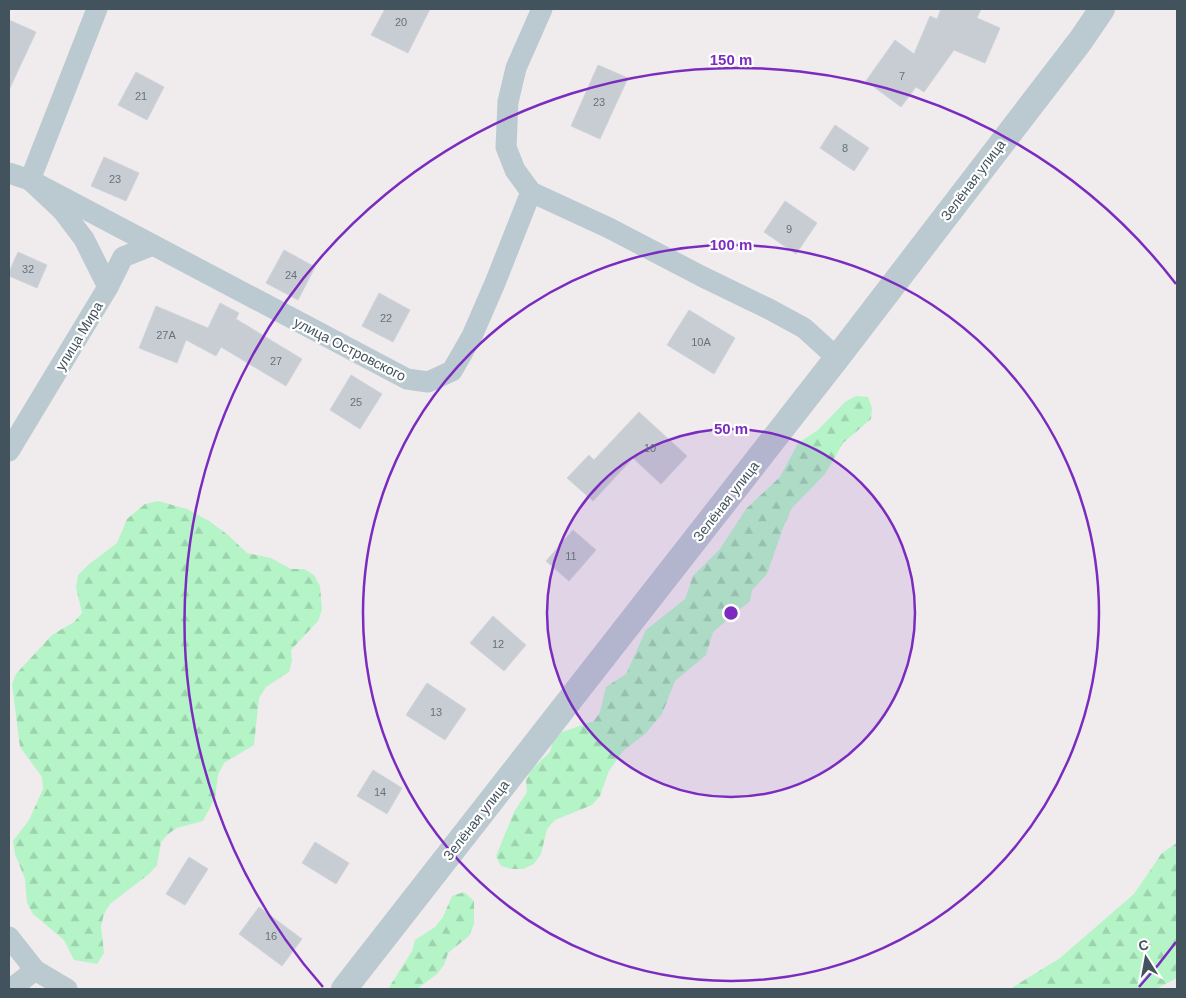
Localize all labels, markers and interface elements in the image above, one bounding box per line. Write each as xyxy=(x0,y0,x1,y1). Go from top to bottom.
house number: 20 xyxy=(395,16,407,28)
text: 150 m xyxy=(710,51,752,68)
house number: 7 xyxy=(899,70,905,82)
house number: 21 xyxy=(135,90,147,102)
house number: 23 xyxy=(593,96,605,108)
street label: Зелёная улица xyxy=(937,136,1009,224)
house number: 8 xyxy=(842,142,848,154)
house number: 23 xyxy=(109,173,121,185)
house number: 9 xyxy=(786,223,792,235)
text: 100 m xyxy=(710,236,752,253)
house number: 32 xyxy=(22,263,34,275)
house number: 24 xyxy=(285,269,297,281)
street label: улица Мира xyxy=(52,299,106,373)
house number: 22 xyxy=(380,312,392,324)
street label: улица Островского xyxy=(291,314,409,384)
house number: 27А xyxy=(156,329,176,341)
house number: 10А xyxy=(691,336,711,348)
house number: 27 xyxy=(270,355,282,367)
house number: 25 xyxy=(350,396,362,408)
text: 50 m xyxy=(714,420,748,437)
house number: 10 xyxy=(644,442,656,454)
street label: Зелёная улица xyxy=(690,458,762,544)
house number: 11 xyxy=(565,550,577,562)
centre of rings xyxy=(722,604,740,622)
house number: 12 xyxy=(492,638,504,650)
house number: 13 xyxy=(430,706,442,718)
street label: Зелёная улица xyxy=(440,777,512,863)
house number: 14 xyxy=(374,786,386,798)
house number: 16 xyxy=(265,930,277,942)
north arrow xyxy=(1121,933,1171,983)
text: С xyxy=(1137,936,1150,954)

